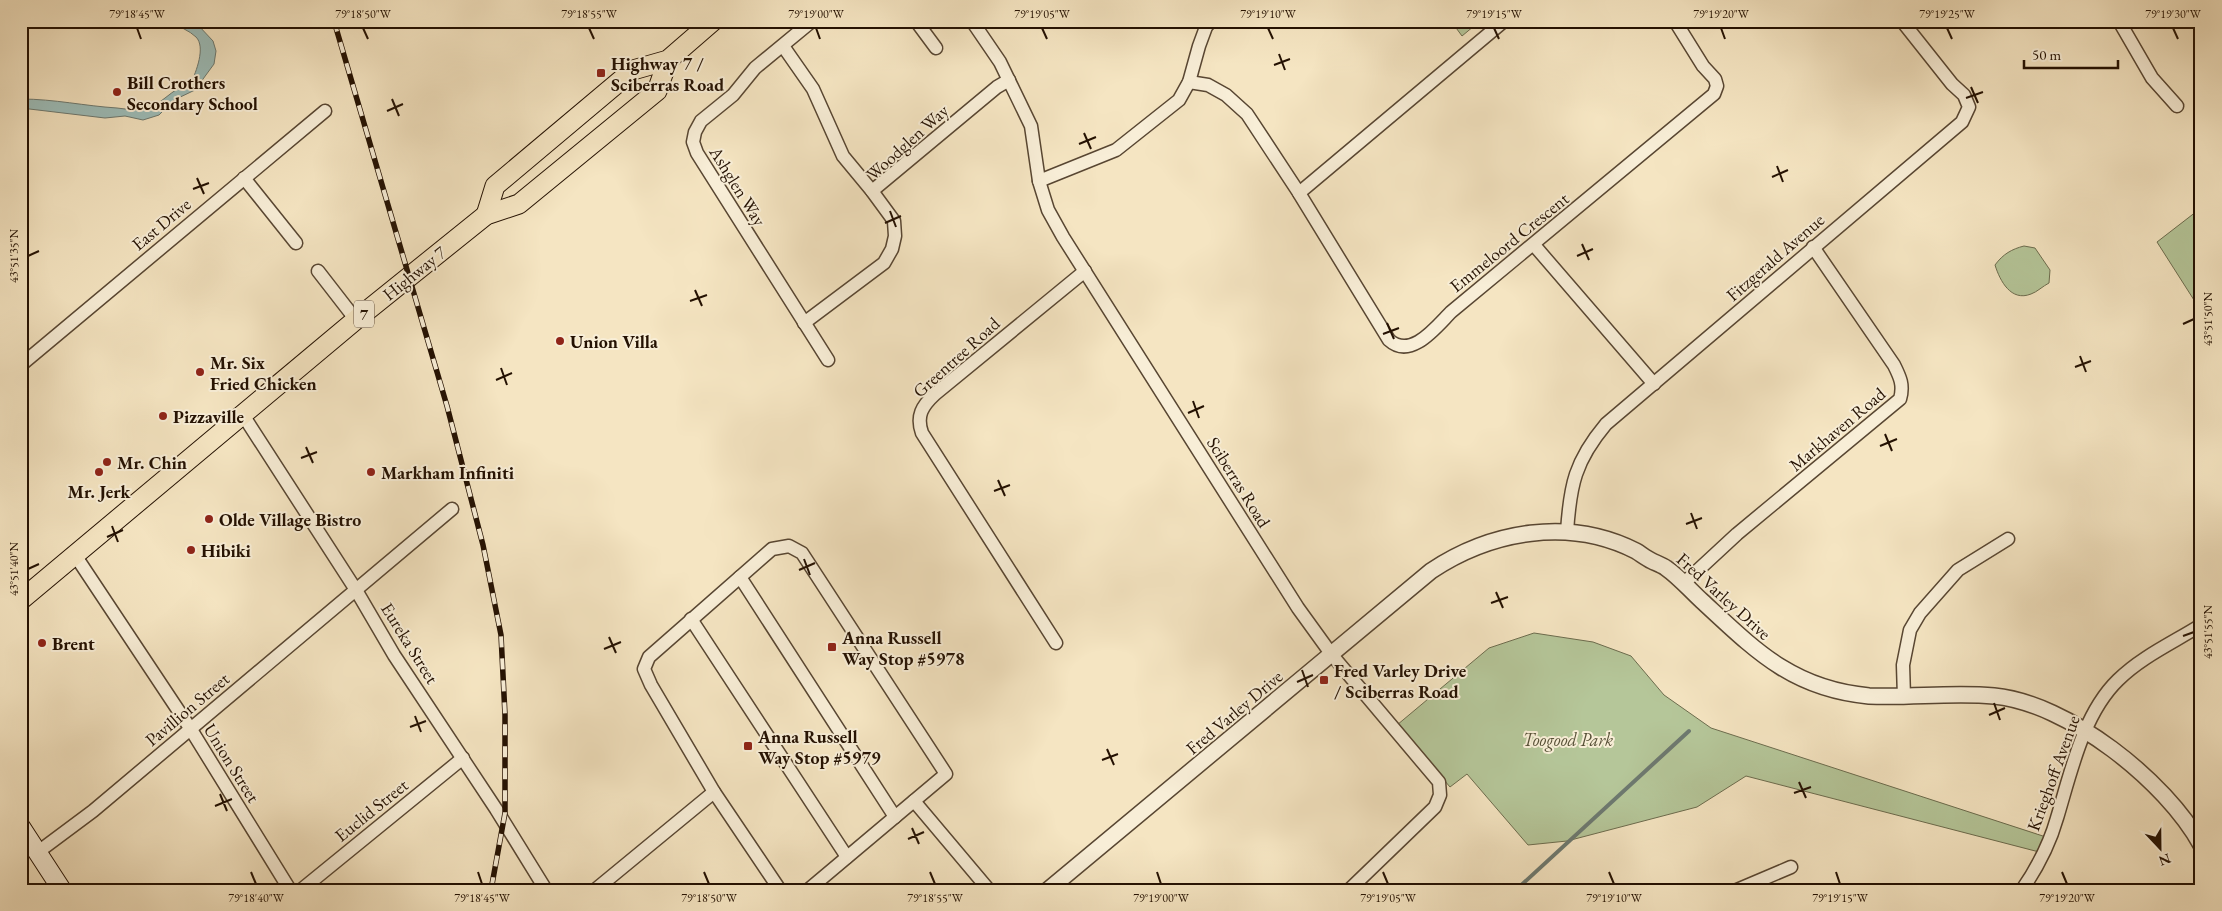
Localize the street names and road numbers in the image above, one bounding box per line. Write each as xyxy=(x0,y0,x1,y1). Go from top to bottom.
street label: Woodglen Way xyxy=(861,99,953,185)
street label: Ashglen Way xyxy=(704,141,771,230)
street label: Emmeloord Crescent xyxy=(1445,187,1574,297)
street label: East Drive xyxy=(127,193,195,255)
street label: Fitzgerald Avenue xyxy=(1721,208,1829,306)
street label: Highway 7 xyxy=(378,240,451,305)
road number: 7 xyxy=(354,300,374,328)
street label: Greentree Road xyxy=(908,311,1005,402)
street label: Markhaven Road xyxy=(1784,381,1891,476)
street label: Sciberras Road xyxy=(1202,432,1276,532)
street label: Fred Varley Drive xyxy=(1672,547,1776,645)
street label: Eureka Street xyxy=(376,598,444,688)
street label: Fred Varley Drive xyxy=(1181,665,1287,759)
street label: Pavillion Street xyxy=(140,667,234,751)
street label: Krieghoff Avenue xyxy=(2021,712,2085,834)
street label: Union Street xyxy=(199,719,265,807)
street label: Euclid Street xyxy=(330,773,413,847)

